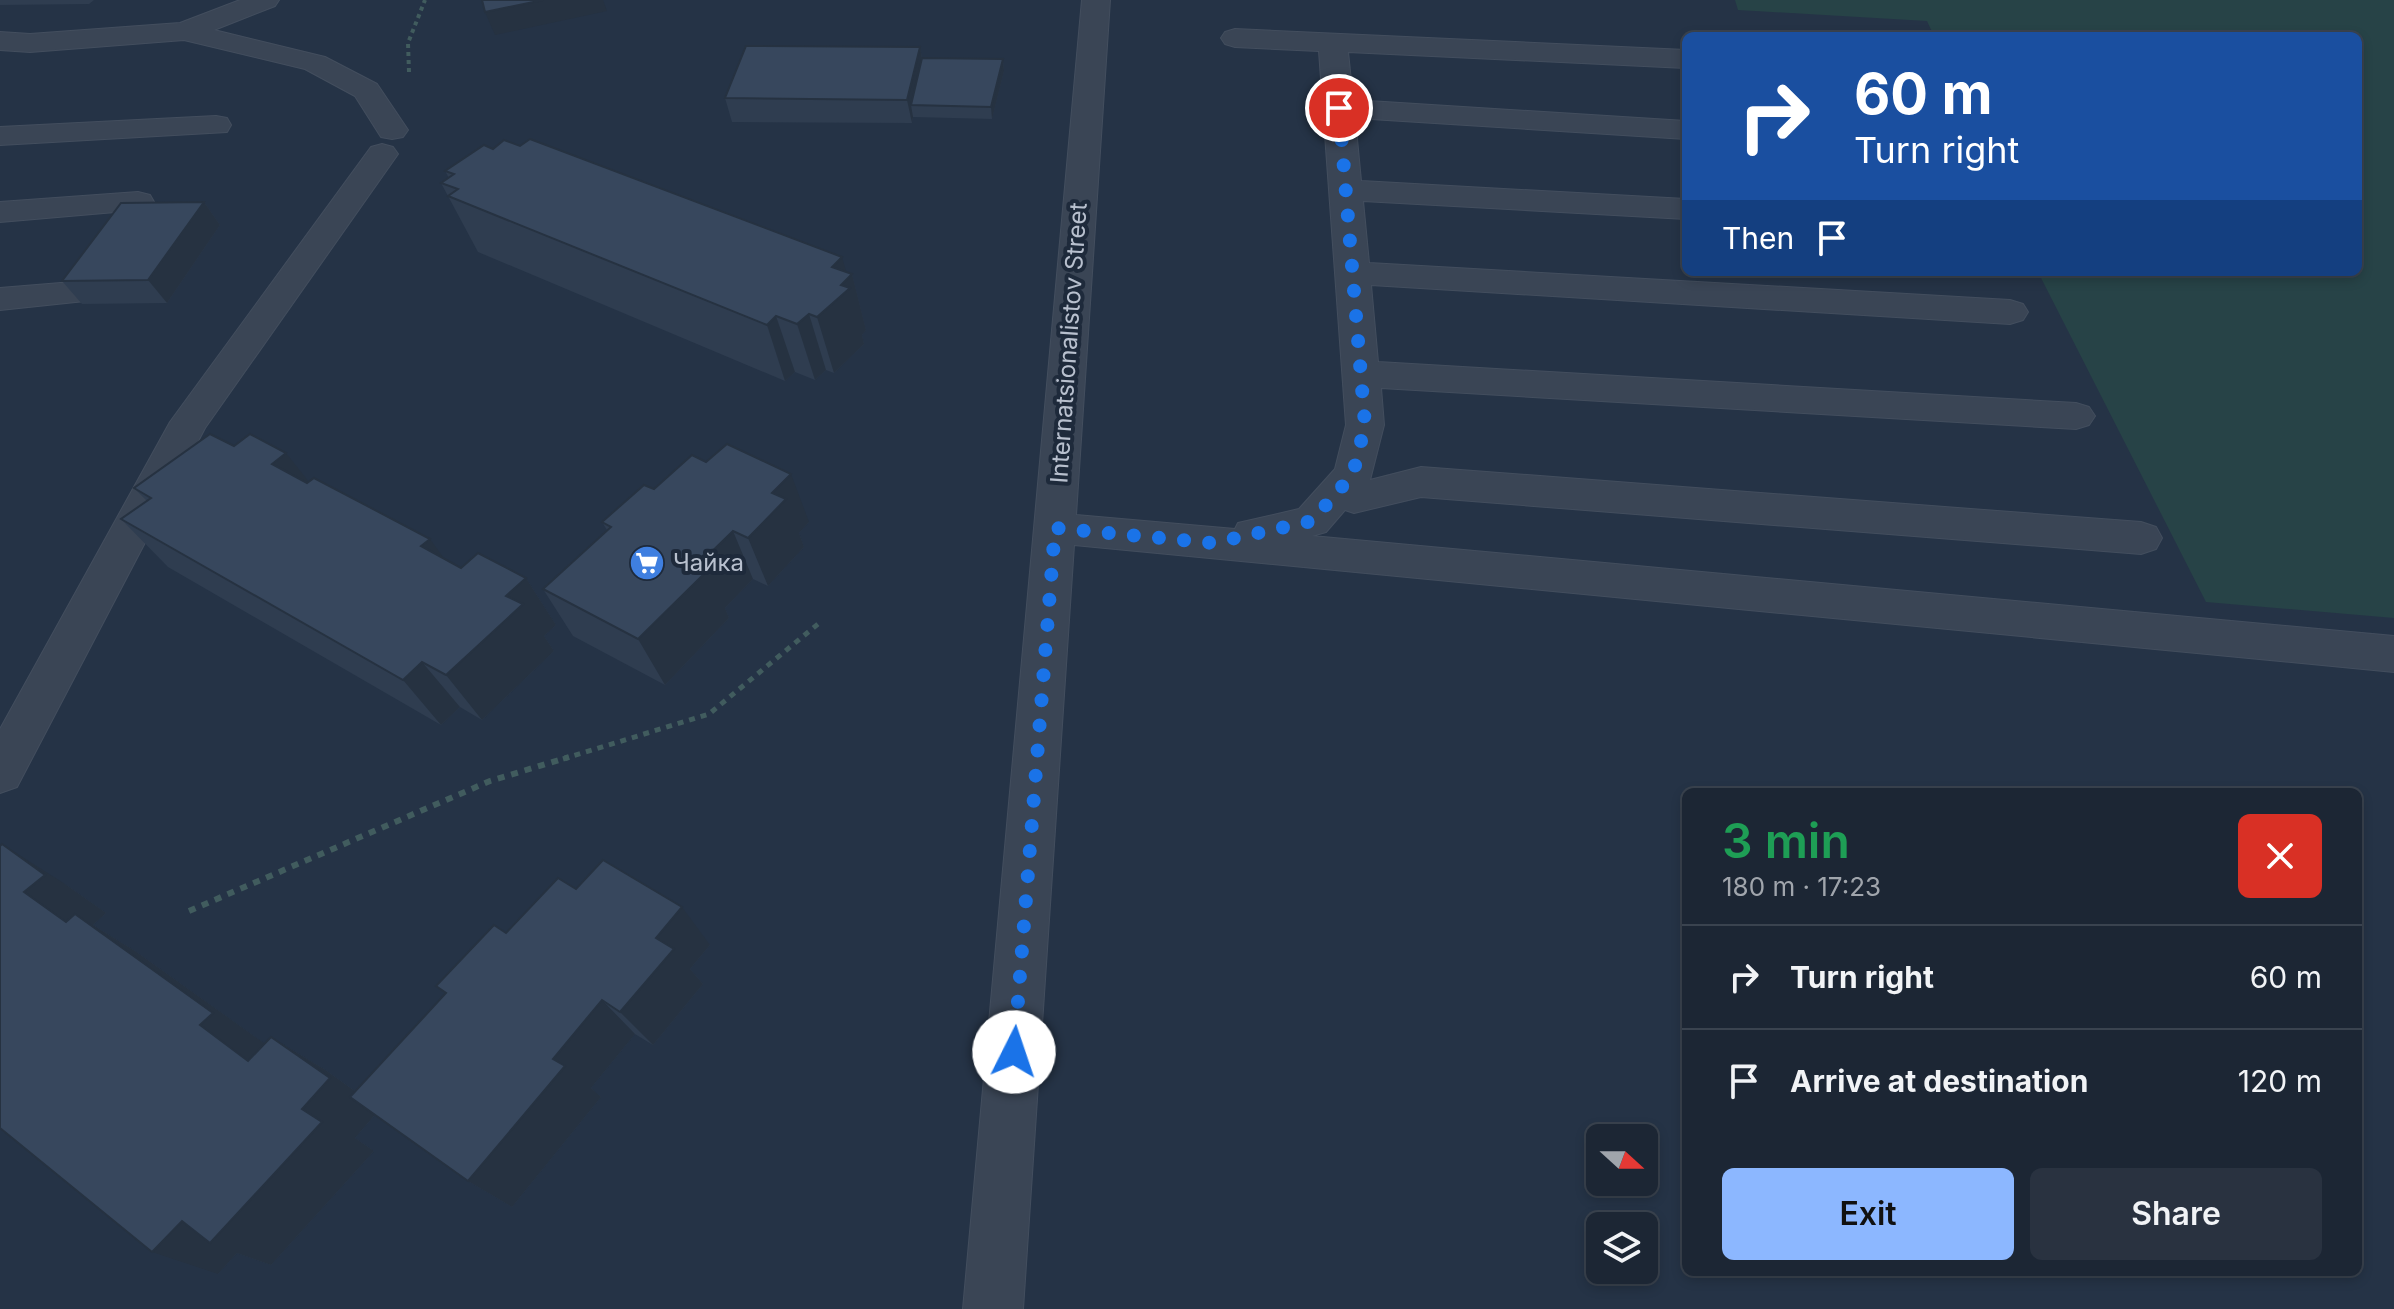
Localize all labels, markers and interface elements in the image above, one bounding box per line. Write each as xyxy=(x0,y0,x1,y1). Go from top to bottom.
text: 60 m xyxy=(1854,60,1993,128)
icon: right xyxy=(1722,64,1826,168)
pin xyxy=(1305,74,1373,142)
icon: arrive xyxy=(1317,86,1361,130)
text: Turn right xyxy=(1854,128,2019,172)
street label: Internatsionalistov Street xyxy=(1044,202,1093,484)
icon: arrive xyxy=(1810,216,1854,260)
text: Then xyxy=(1722,220,1794,256)
supermarket icon: Чайка xyxy=(628,544,666,582)
place label: Чайка xyxy=(673,548,744,577)
text: 3 min xyxy=(1722,811,1850,870)
button: close xyxy=(2238,814,2322,898)
text: 180 m · 17:23 xyxy=(1722,871,1881,902)
icon: right xyxy=(1722,955,1766,999)
text: Turn right xyxy=(1790,959,1934,995)
text: 60 m xyxy=(2250,959,2322,995)
position arrow xyxy=(972,1010,1056,1094)
icon: arrive xyxy=(1722,1059,1766,1103)
text: Arrive at destination xyxy=(1790,1063,2088,1099)
text: 120 m xyxy=(2238,1063,2322,1099)
north arrow xyxy=(1586,1124,1658,1196)
map controls xyxy=(1586,1124,1658,1284)
button: Exit xyxy=(1722,1168,2014,1260)
button: Share xyxy=(2030,1168,2322,1260)
button: layers xyxy=(1586,1212,1658,1284)

